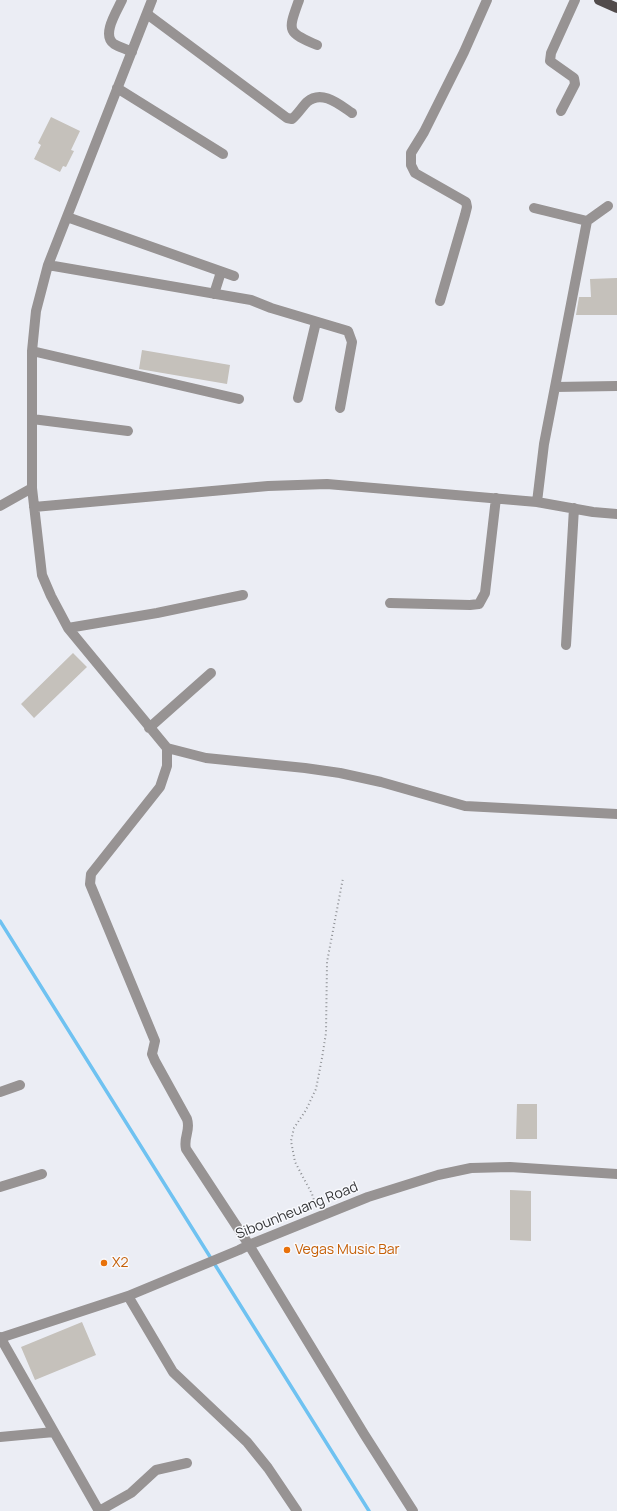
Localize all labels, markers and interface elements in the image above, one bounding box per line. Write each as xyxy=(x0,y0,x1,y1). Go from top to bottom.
street label: Sibounheuang Road xyxy=(233,1179,361,1243)
place label: Vegas Music Bar xyxy=(295,1242,400,1258)
marker: Vegas Music Bar xyxy=(282,1245,292,1255)
place label: X2 xyxy=(112,1255,128,1271)
marker: X2 xyxy=(99,1258,109,1268)

